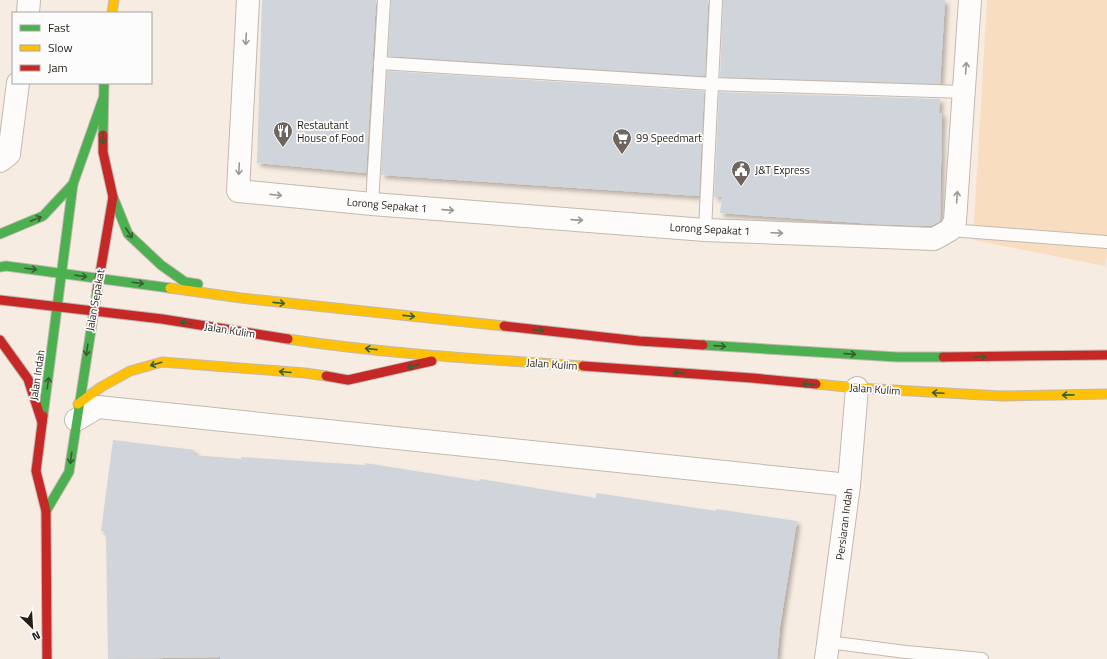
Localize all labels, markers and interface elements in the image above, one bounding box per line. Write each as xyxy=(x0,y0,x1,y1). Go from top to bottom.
legend xyxy=(12,12,152,84)
text: Fast xyxy=(48,18,71,37)
one-way arrow xyxy=(242,32,250,45)
text: Slow xyxy=(48,38,73,57)
text: Jam xyxy=(48,58,68,77)
one-way arrow xyxy=(963,62,970,75)
place label: Restautant House of Food xyxy=(297,117,364,146)
restaurant icon: Restautant House of Food xyxy=(272,120,294,148)
supermarket icon: 99 Speedmart xyxy=(611,127,633,155)
place label: 99 Speedmart xyxy=(636,130,702,146)
one-way arrow xyxy=(99,131,107,144)
public building icon: J&T Express xyxy=(730,159,752,187)
one-way arrow xyxy=(235,162,242,175)
place label: J&T Express xyxy=(755,162,810,178)
one-way arrow xyxy=(269,191,282,199)
one-way arrow xyxy=(953,191,960,204)
street label: Lorong Sepakat 1 xyxy=(346,194,428,216)
one-way arrow xyxy=(441,207,454,214)
one-way arrow xyxy=(30,215,42,223)
one-way arrow xyxy=(570,217,583,224)
street label: Lorong Sepakat 1 xyxy=(669,219,751,239)
one-way arrow xyxy=(125,227,134,238)
one-way arrow xyxy=(770,229,783,236)
one-way arrow xyxy=(24,266,37,273)
street label: Jalan Sepakat xyxy=(82,268,108,332)
one-way arrow xyxy=(74,272,87,280)
one-way arrow xyxy=(131,280,144,287)
one-way arrow xyxy=(272,299,285,306)
one-way arrow xyxy=(402,313,415,320)
street label: Jalan Kulim xyxy=(203,318,257,342)
one-way arrow xyxy=(180,319,193,327)
one-way arrow xyxy=(531,326,544,334)
one-way arrow xyxy=(713,342,726,349)
one-way arrow xyxy=(83,343,91,356)
one-way arrow xyxy=(364,346,377,353)
street label: Jalan Indah xyxy=(26,349,48,401)
one-way arrow xyxy=(843,351,856,358)
one-way arrow xyxy=(973,353,986,361)
street label: Jalan Kulim xyxy=(526,354,578,374)
one-way arrow xyxy=(150,361,163,368)
one-way arrow xyxy=(407,362,420,370)
one-way arrow xyxy=(279,368,292,375)
one-way arrow xyxy=(673,369,686,376)
one-way arrow xyxy=(44,377,52,390)
street label: Jalan Kulim xyxy=(849,379,901,399)
one-way arrow xyxy=(802,380,815,387)
one-way arrow xyxy=(932,389,945,396)
one-way arrow xyxy=(1062,391,1075,399)
one-way arrow xyxy=(67,451,75,464)
street label: Persiaran Indah xyxy=(832,487,856,561)
north arrow xyxy=(12,607,52,647)
text: N xyxy=(29,627,43,645)

